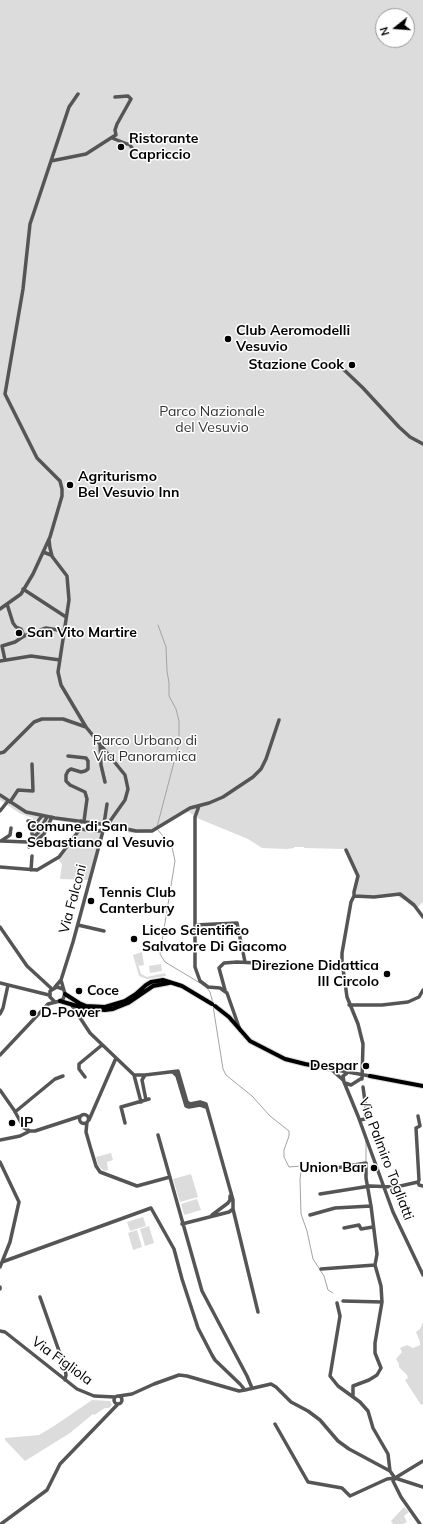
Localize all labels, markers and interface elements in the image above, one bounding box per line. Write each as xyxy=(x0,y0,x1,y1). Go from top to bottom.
north arrow xyxy=(375,8,415,48)
text: N xyxy=(377,25,392,37)
place label: Ristorante Capriccio xyxy=(129,131,198,164)
marker: Ristorante Capriccio xyxy=(116,142,126,152)
place label: Club Aeromodelli Vesuvio xyxy=(236,323,350,356)
marker: Club Aeromodelli Vesuvio xyxy=(223,334,233,344)
place label: Stazione Cook xyxy=(248,357,344,373)
marker: Stazione Cook xyxy=(347,360,357,370)
park label: Parco Nazionale del Vesuvio xyxy=(159,404,265,436)
place label: Agriturismo Bel Vesuvio Inn xyxy=(78,469,179,502)
marker: Agriturismo Bel Vesuvio Inn xyxy=(65,480,75,490)
place label: San Vito Martire xyxy=(27,625,137,641)
marker: San Vito Martire xyxy=(14,628,24,638)
park label: Parco Urbano di Via Panoramica xyxy=(93,733,197,766)
place label: Comune di San Sebastiano al Vesuvio xyxy=(27,819,174,852)
marker: Comune di San Sebastiano al Vesuvio xyxy=(14,830,24,840)
street label: Via Falconi xyxy=(56,863,90,935)
place label: Tennis Club Canterbury xyxy=(99,885,176,918)
marker: Tennis Club Canterbury xyxy=(86,896,96,906)
place label: Liceo Scientifico Salvatore Di Giacomo xyxy=(142,923,287,956)
marker: Liceo Scientifico Salvatore Di Giacomo xyxy=(129,934,139,944)
place label: Direzione Didattica III Circolo xyxy=(251,958,379,990)
marker: Direzione Didattica III Circolo xyxy=(382,969,392,979)
place label: Coce xyxy=(87,983,119,999)
marker: Coce xyxy=(74,986,84,996)
place label: D-Power xyxy=(41,1005,100,1021)
marker: D-Power xyxy=(28,1008,38,1018)
place label: Despar xyxy=(310,1058,358,1074)
marker: Despar xyxy=(361,1061,371,1071)
street label: Via Palmiro Togliatti xyxy=(355,1095,417,1223)
place label: IP xyxy=(20,1115,33,1131)
marker: IP xyxy=(7,1118,17,1128)
place label: Union Bar xyxy=(299,1160,366,1176)
marker: Union Bar xyxy=(369,1163,379,1173)
street label: Via Figliola xyxy=(28,1333,96,1389)

